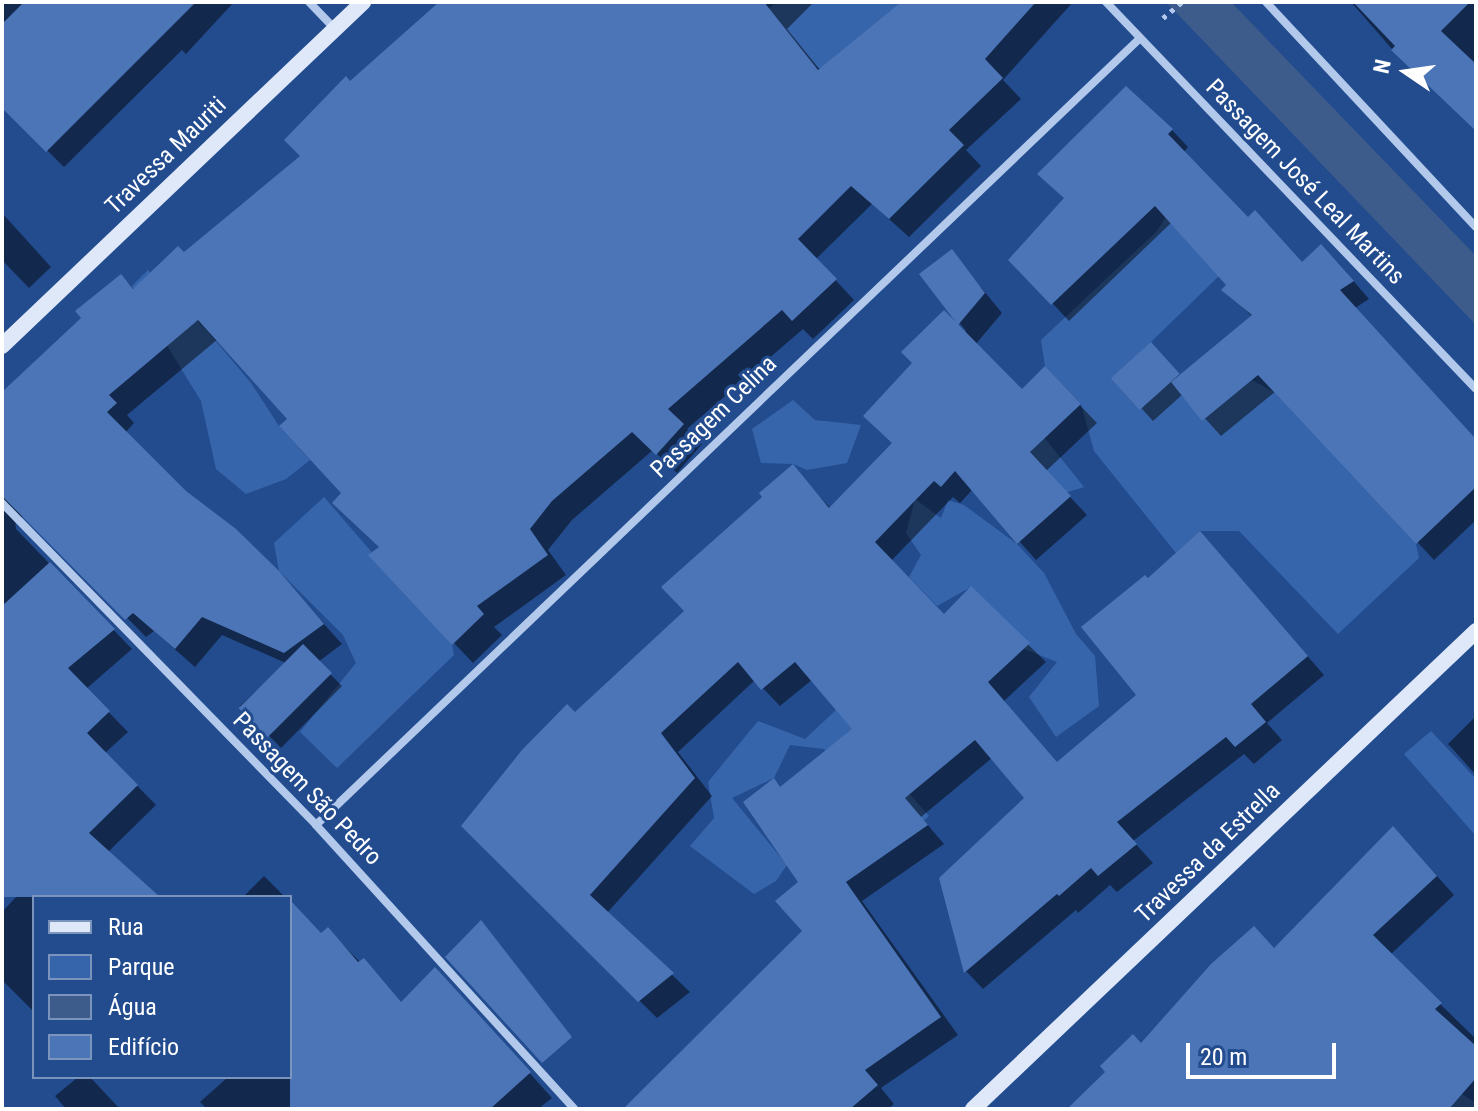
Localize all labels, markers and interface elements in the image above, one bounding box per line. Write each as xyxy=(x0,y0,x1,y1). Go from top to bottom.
north arrow xyxy=(1366,32,1446,112)
text: N xyxy=(1368,57,1396,76)
street label: Passagem José Leal Martins xyxy=(1199,73,1411,291)
street label: Travessa Mauriti xyxy=(100,91,232,221)
street label: Passagem Celina xyxy=(645,350,783,484)
street label: Passagem São Pedro xyxy=(227,706,387,872)
street label: Travessa da Estrella xyxy=(1130,777,1286,929)
legend xyxy=(32,895,292,1079)
text: Rua xyxy=(108,913,144,941)
text: Parque xyxy=(108,953,175,981)
text: Água xyxy=(108,993,157,1021)
scale bar xyxy=(1190,1027,1340,1077)
text: Edifício xyxy=(108,1033,179,1061)
text: 20 m xyxy=(1200,1043,1247,1071)

